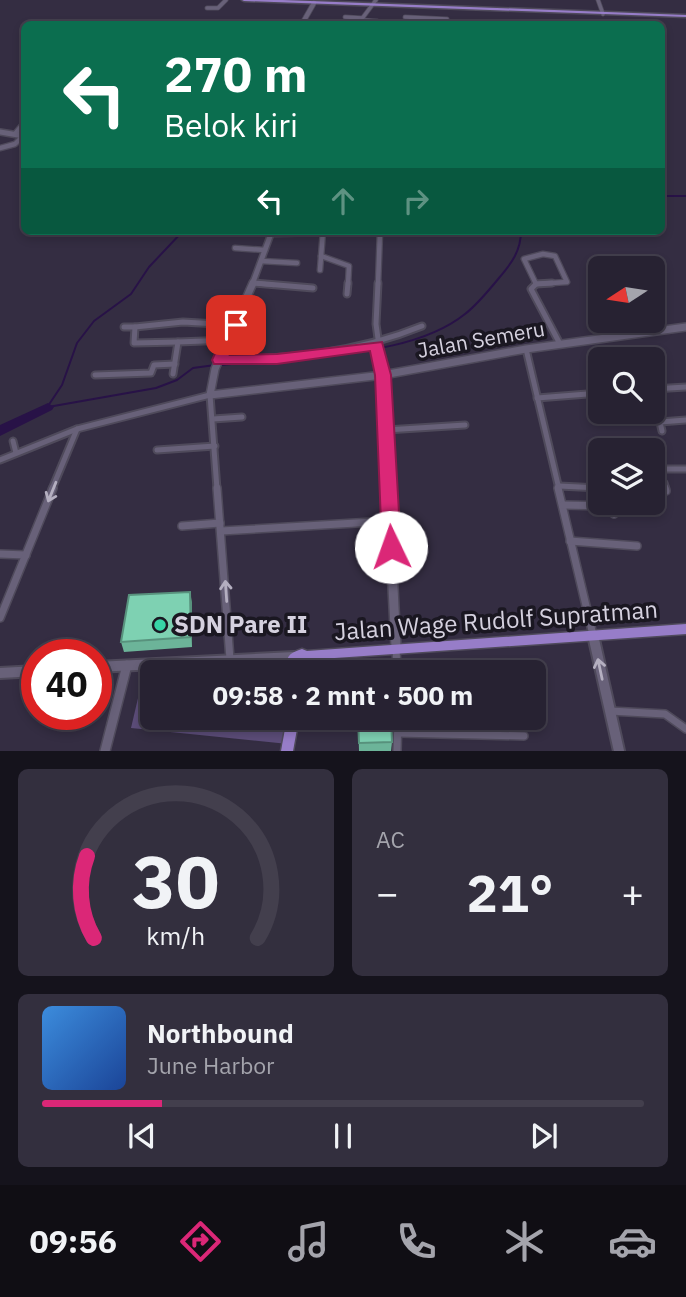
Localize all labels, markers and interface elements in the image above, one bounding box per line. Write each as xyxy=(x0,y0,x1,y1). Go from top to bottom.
text: 270 m xyxy=(164,42,308,105)
icon: left xyxy=(49,49,140,140)
text: Belok kiri xyxy=(164,104,298,146)
icon: left xyxy=(251,182,289,220)
icon: ahead xyxy=(324,182,362,220)
icon: right xyxy=(397,182,435,220)
north arrow xyxy=(588,256,665,332)
map controls xyxy=(588,256,665,515)
pin xyxy=(206,295,266,355)
icon: arrive xyxy=(217,306,255,344)
street label: Jalan Semeru xyxy=(415,314,547,364)
button: search xyxy=(588,347,665,424)
button: layers xyxy=(588,438,665,515)
one-way arrow xyxy=(44,481,57,502)
position arrow xyxy=(354,510,428,584)
one-way arrow xyxy=(219,580,232,603)
street label: Jalan Wage Rudolf Supratman xyxy=(333,593,659,647)
place label: SDN Pare II xyxy=(174,608,307,640)
marker: SDN Pare II xyxy=(152,617,168,633)
speed limit sign: 40 xyxy=(21,639,112,730)
one-way arrow xyxy=(593,658,607,681)
text: 09:58 · 2 mnt · 500 m xyxy=(213,678,473,712)
text: AC xyxy=(376,824,405,854)
text: 30 xyxy=(132,834,220,929)
text: 21° xyxy=(467,859,553,926)
text: − xyxy=(376,868,399,917)
text: + xyxy=(621,868,644,917)
text: km/h xyxy=(147,919,205,952)
text: Northbound xyxy=(147,1016,294,1050)
text: June Harbor xyxy=(147,1050,275,1080)
icon: previous xyxy=(123,1117,161,1155)
icon: pause xyxy=(324,1117,362,1155)
icon: next xyxy=(525,1117,563,1155)
icon: directions xyxy=(176,1217,225,1266)
icon: music xyxy=(284,1217,333,1266)
icon: phone xyxy=(392,1217,441,1266)
icon: climate xyxy=(500,1217,549,1266)
icon: car xyxy=(608,1217,657,1266)
text: 09:56 xyxy=(29,1220,117,1262)

